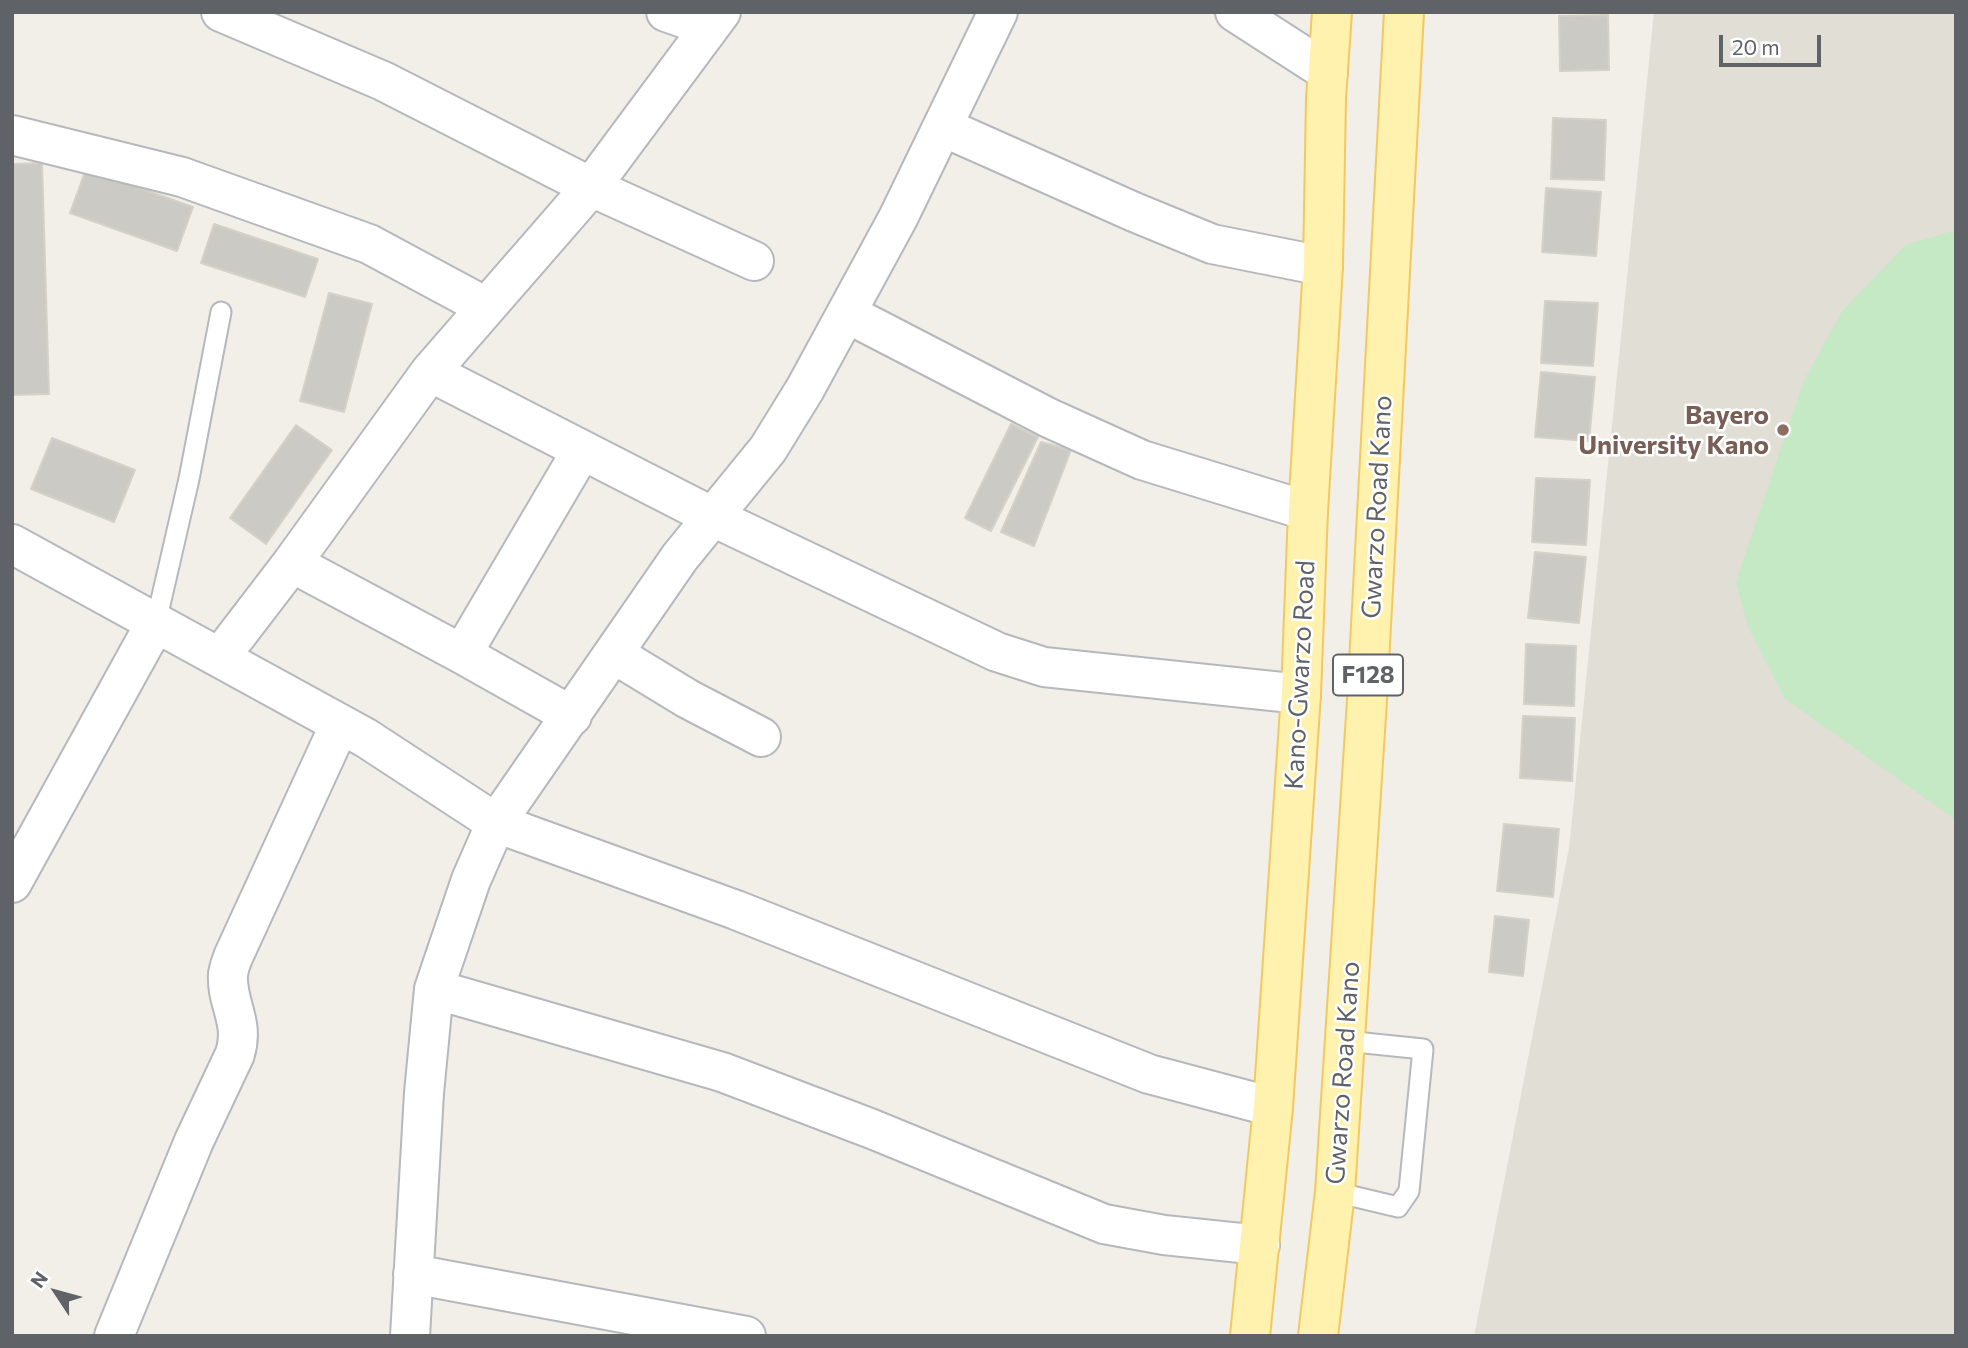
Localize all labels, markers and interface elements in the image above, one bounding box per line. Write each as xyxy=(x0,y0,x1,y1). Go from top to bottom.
scale bar xyxy=(1723,21,1825,65)
text: 20 m xyxy=(1732,34,1780,59)
street label: Gwarzo Road Kano xyxy=(1356,395,1398,619)
place label: Bayero University Kano xyxy=(1578,399,1769,460)
marker: Bayero University Kano xyxy=(1775,422,1791,438)
street label: Kano-Gwarzo Road xyxy=(1278,560,1322,790)
road number: F128 xyxy=(1333,654,1403,696)
street label: Gwarzo Road Kano xyxy=(1320,960,1366,1186)
north arrow xyxy=(21,1257,91,1327)
text: N xyxy=(25,1267,52,1292)

